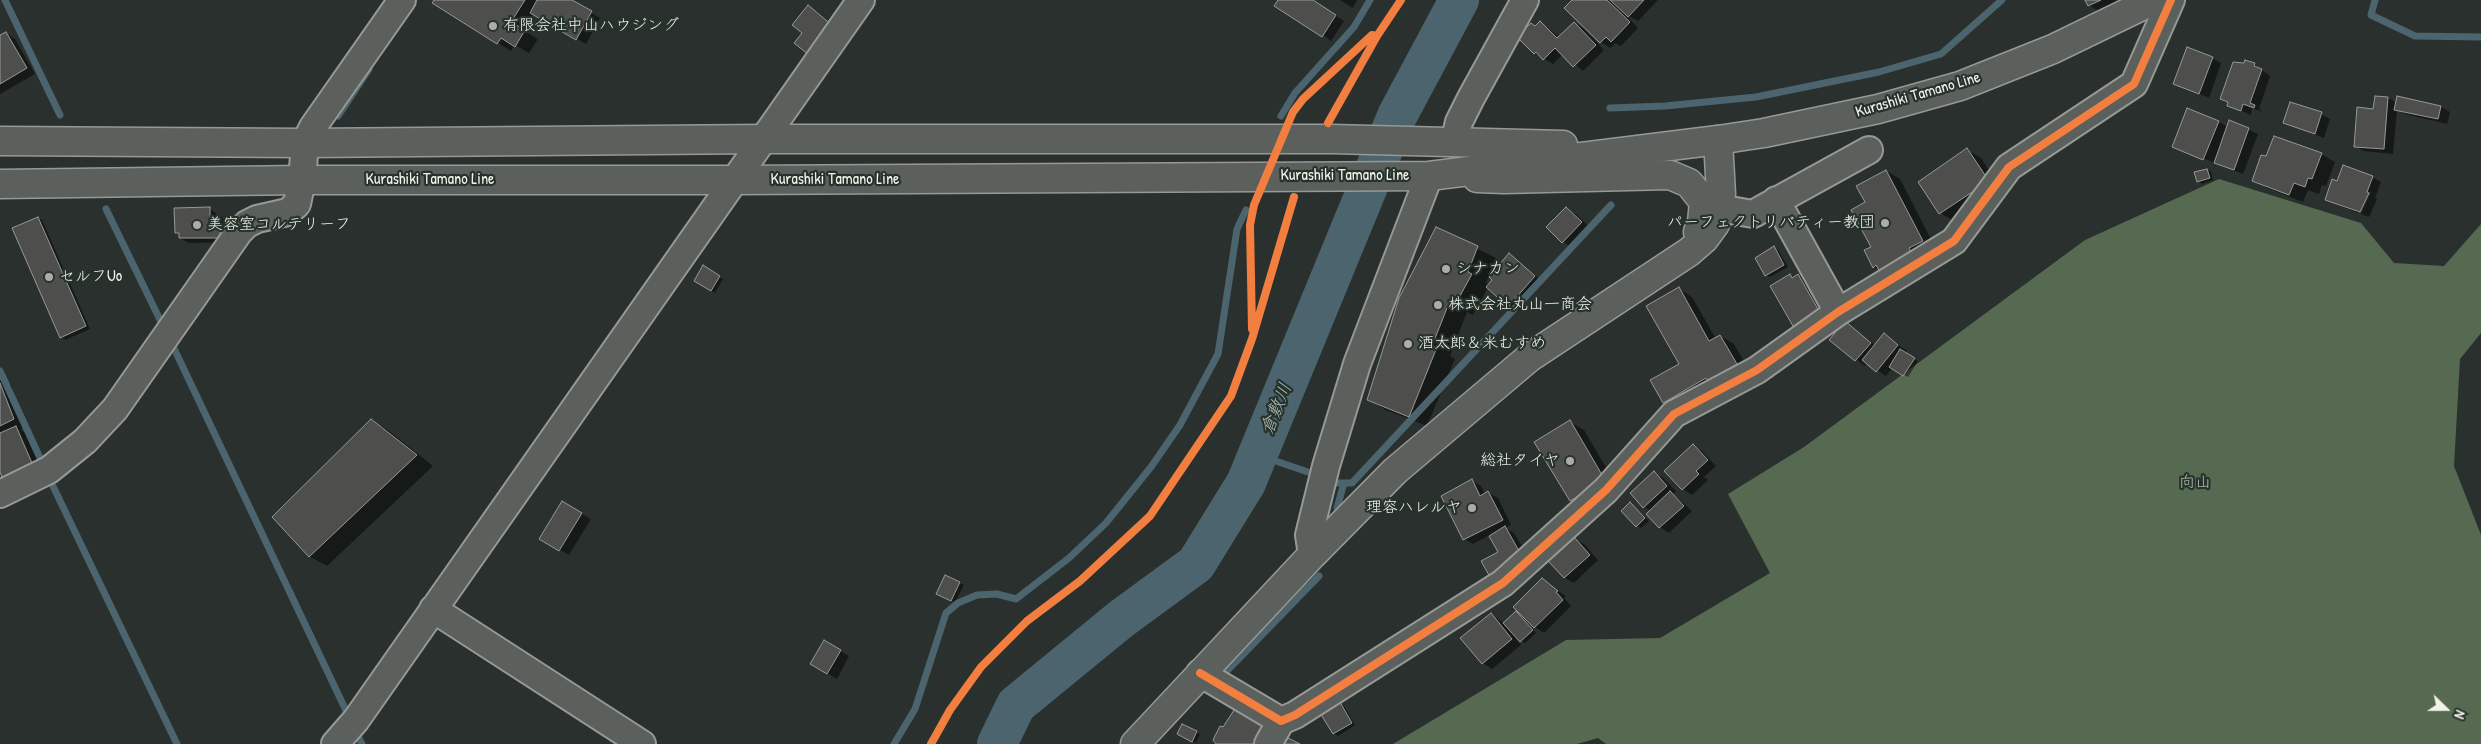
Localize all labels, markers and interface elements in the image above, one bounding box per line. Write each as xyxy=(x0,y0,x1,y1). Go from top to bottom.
place label: 有限会社中山ハウジング xyxy=(503,16,679,36)
marker: 有限会社中山ハウジング xyxy=(487,20,499,32)
street label: Kurashiki Tamano Line xyxy=(1853,68,1983,122)
street label: Kurashiki Tamano Line xyxy=(1281,166,1409,186)
street label: Kurashiki Tamano Line xyxy=(366,170,494,190)
street label: Kurashiki Tamano Line xyxy=(771,170,899,190)
place label: パーフェクトリバティー教団 xyxy=(1667,213,1875,233)
place label: 美容室コルテリーフ xyxy=(207,215,351,235)
marker: パーフェクトリバティー教団 xyxy=(1879,217,1891,229)
marker: 美容室コルテリーフ xyxy=(191,219,203,231)
place label: シナカン xyxy=(1456,259,1520,279)
marker: シナカン xyxy=(1440,263,1452,275)
place label: セルフUo xyxy=(59,267,122,287)
marker: セルフUo xyxy=(43,271,55,283)
place label: 株式会社丸山一商会 xyxy=(1448,295,1592,315)
marker: 株式会社丸山一商会 xyxy=(1432,299,1444,311)
place label: 酒太郎＆米むすめ xyxy=(1418,334,1546,354)
marker: 酒太郎＆米むすめ xyxy=(1402,338,1414,350)
water label: 倉敷川 xyxy=(1257,380,1297,438)
place label: 総社タイヤ xyxy=(1480,451,1560,471)
marker: 総社タイヤ xyxy=(1564,455,1576,467)
park label: 向山 xyxy=(2179,473,2211,493)
place label: 理容ハレルヤ xyxy=(1366,498,1462,518)
marker: 理容ハレルヤ xyxy=(1466,502,1478,514)
north arrow xyxy=(2421,684,2471,734)
text: N xyxy=(2450,708,2471,722)

